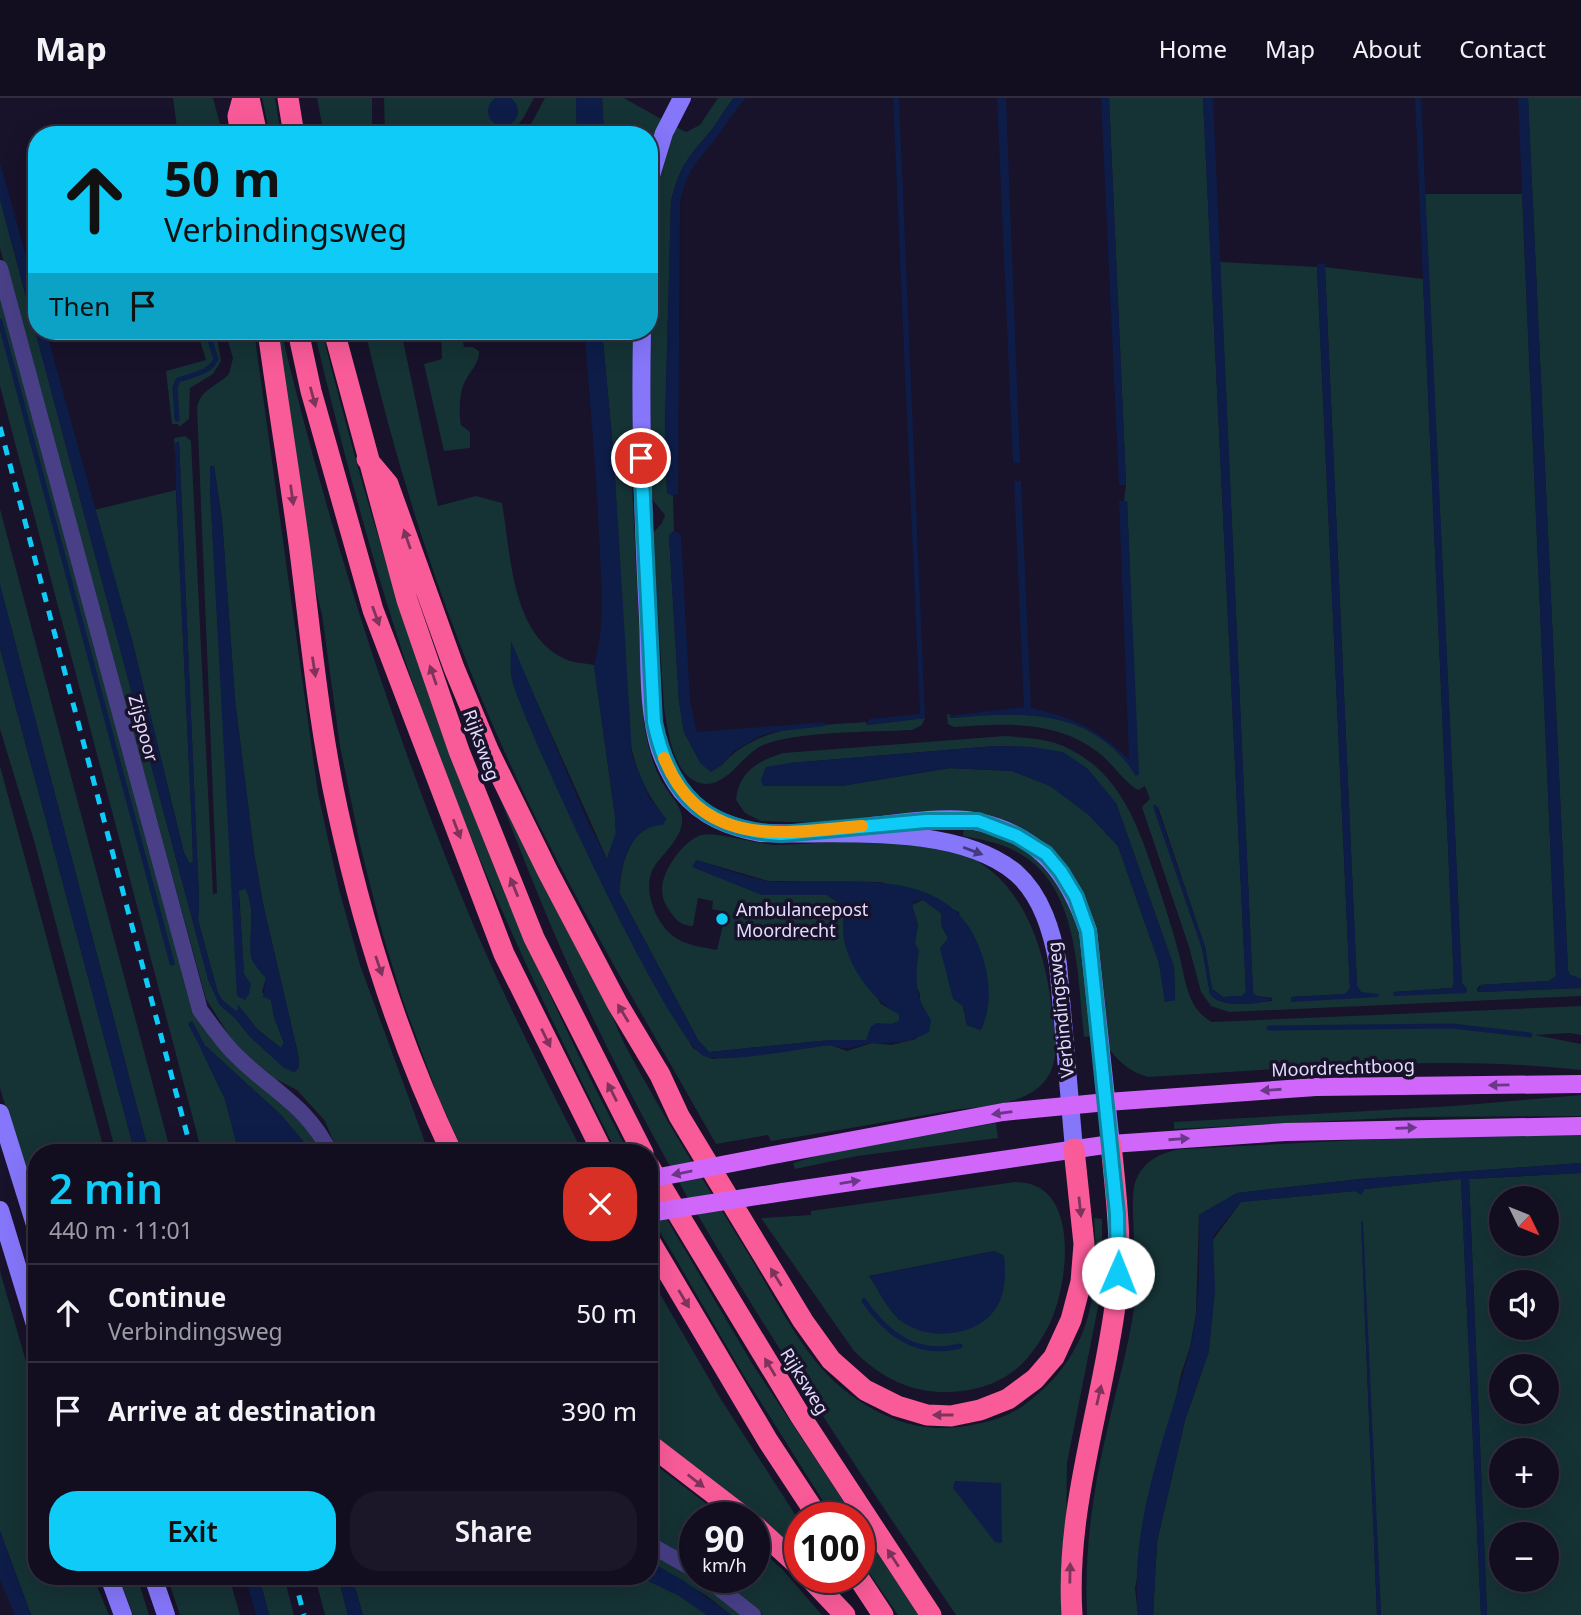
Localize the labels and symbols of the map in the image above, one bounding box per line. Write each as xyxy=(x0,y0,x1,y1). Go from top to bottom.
one-way arrow xyxy=(308,387,319,409)
pin xyxy=(611,428,671,488)
one-way arrow xyxy=(287,484,298,506)
one-way arrow xyxy=(401,529,412,550)
one-way arrow xyxy=(370,606,381,627)
one-way arrow xyxy=(309,656,320,678)
one-way arrow xyxy=(427,664,438,685)
street label: Zijspoor xyxy=(124,692,165,765)
street label: Rijksweg xyxy=(458,706,506,784)
one-way arrow xyxy=(451,818,462,839)
one-way arrow xyxy=(963,846,984,857)
one-way arrow xyxy=(508,877,519,898)
place label: Ambulancepost Moordrecht xyxy=(736,897,869,942)
marker: Ambulancepost Moordrecht xyxy=(714,911,730,927)
street label: Verbindingsweg xyxy=(1041,941,1079,1079)
one-way arrow xyxy=(374,956,385,977)
one-way arrow xyxy=(617,1003,630,1022)
one-way arrow xyxy=(540,1028,551,1048)
street label: Moordrechtboog xyxy=(1271,1053,1415,1081)
one-way arrow xyxy=(1487,1079,1509,1090)
one-way arrow xyxy=(607,1082,618,1102)
one-way arrow xyxy=(1260,1085,1282,1096)
one-way arrow xyxy=(991,1108,1013,1119)
one-way arrow xyxy=(1395,1123,1417,1134)
one-way arrow xyxy=(1168,1134,1190,1145)
one-way arrow xyxy=(671,1167,693,1178)
one-way arrow xyxy=(839,1176,861,1187)
north arrow xyxy=(1489,1186,1559,1256)
one-way arrow xyxy=(1075,1197,1086,1219)
position arrow xyxy=(1081,1236,1155,1310)
one-way arrow xyxy=(770,1268,783,1287)
one-way arrow xyxy=(678,1290,690,1309)
street label: Rijksweg xyxy=(775,1343,835,1419)
one-way arrow xyxy=(764,1357,777,1377)
one-way arrow xyxy=(1093,1384,1104,1406)
one-way arrow xyxy=(931,1409,953,1421)
one-way arrow xyxy=(687,1474,705,1488)
speed limit sign: 100 xyxy=(784,1502,875,1593)
one-way arrow xyxy=(887,1548,900,1568)
one-way arrow xyxy=(1065,1562,1076,1584)

